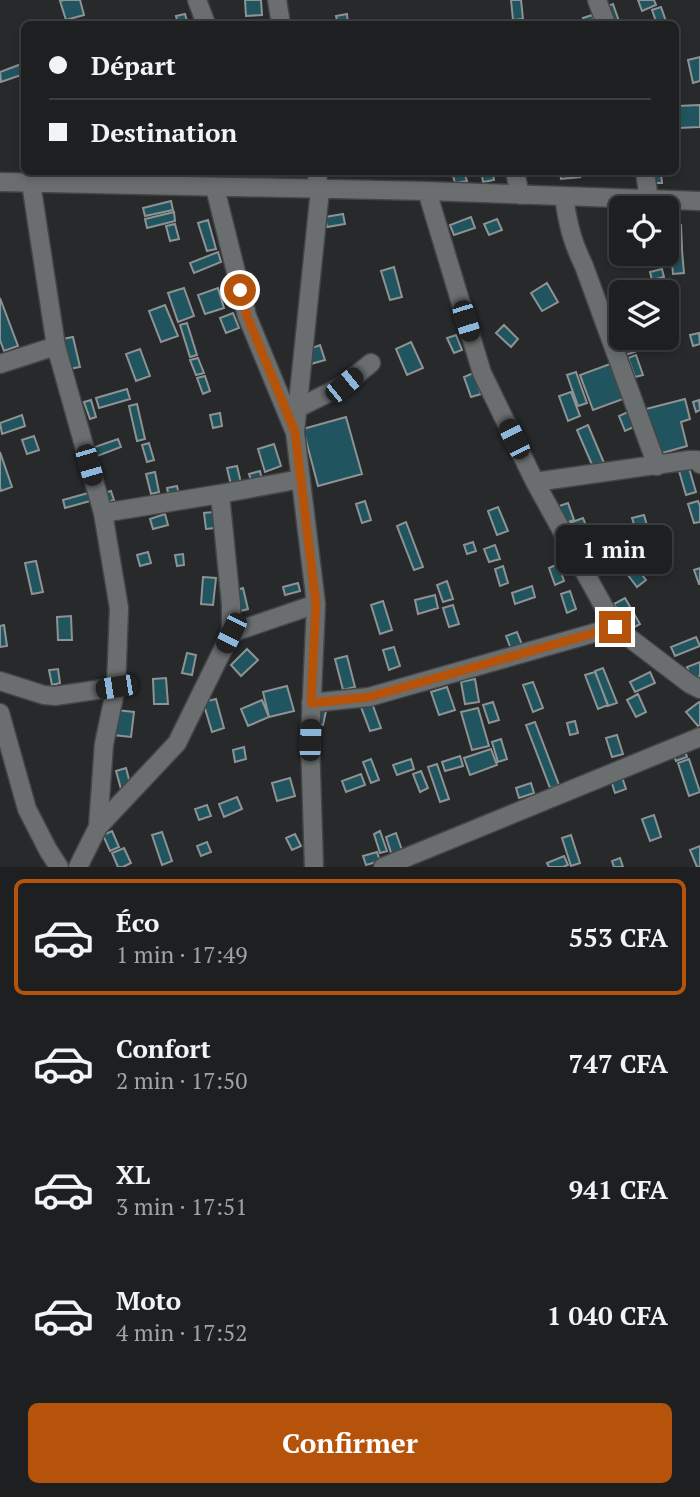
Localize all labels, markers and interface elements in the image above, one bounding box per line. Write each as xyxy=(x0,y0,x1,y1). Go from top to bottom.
text: Départ xyxy=(91,48,176,82)
text: Destination xyxy=(91,115,237,149)
map controls xyxy=(609,196,679,350)
button: locate xyxy=(609,196,679,266)
route start xyxy=(224,274,256,306)
button: layers xyxy=(609,280,679,350)
car xyxy=(450,298,483,344)
car xyxy=(322,364,367,406)
car xyxy=(496,416,533,462)
car xyxy=(74,442,105,488)
callout: 1 min xyxy=(557,526,673,574)
text: 1 min xyxy=(583,534,645,565)
car xyxy=(213,610,250,656)
route end xyxy=(599,611,631,643)
car xyxy=(94,673,139,701)
car xyxy=(299,719,322,761)
text: Éco xyxy=(116,905,159,939)
icon: car xyxy=(32,906,95,969)
text: 553 CFA xyxy=(569,920,668,954)
text: 1 min · 17:49 xyxy=(116,939,248,970)
text: Confort xyxy=(116,1031,211,1065)
icon: car xyxy=(32,1032,95,1095)
text: 747 CFA xyxy=(569,1046,668,1080)
text: 2 min · 17:50 xyxy=(116,1065,248,1096)
text: XL xyxy=(116,1157,150,1191)
icon: car xyxy=(32,1158,95,1221)
text: 941 CFA xyxy=(569,1172,668,1206)
text: 3 min · 17:51 xyxy=(116,1191,248,1222)
text: Moto xyxy=(116,1283,181,1317)
icon: car xyxy=(32,1284,95,1347)
text: 1 040 CFA xyxy=(547,1298,668,1332)
text: 4 min · 17:52 xyxy=(116,1317,248,1348)
button: Confirmer xyxy=(28,1403,672,1483)

